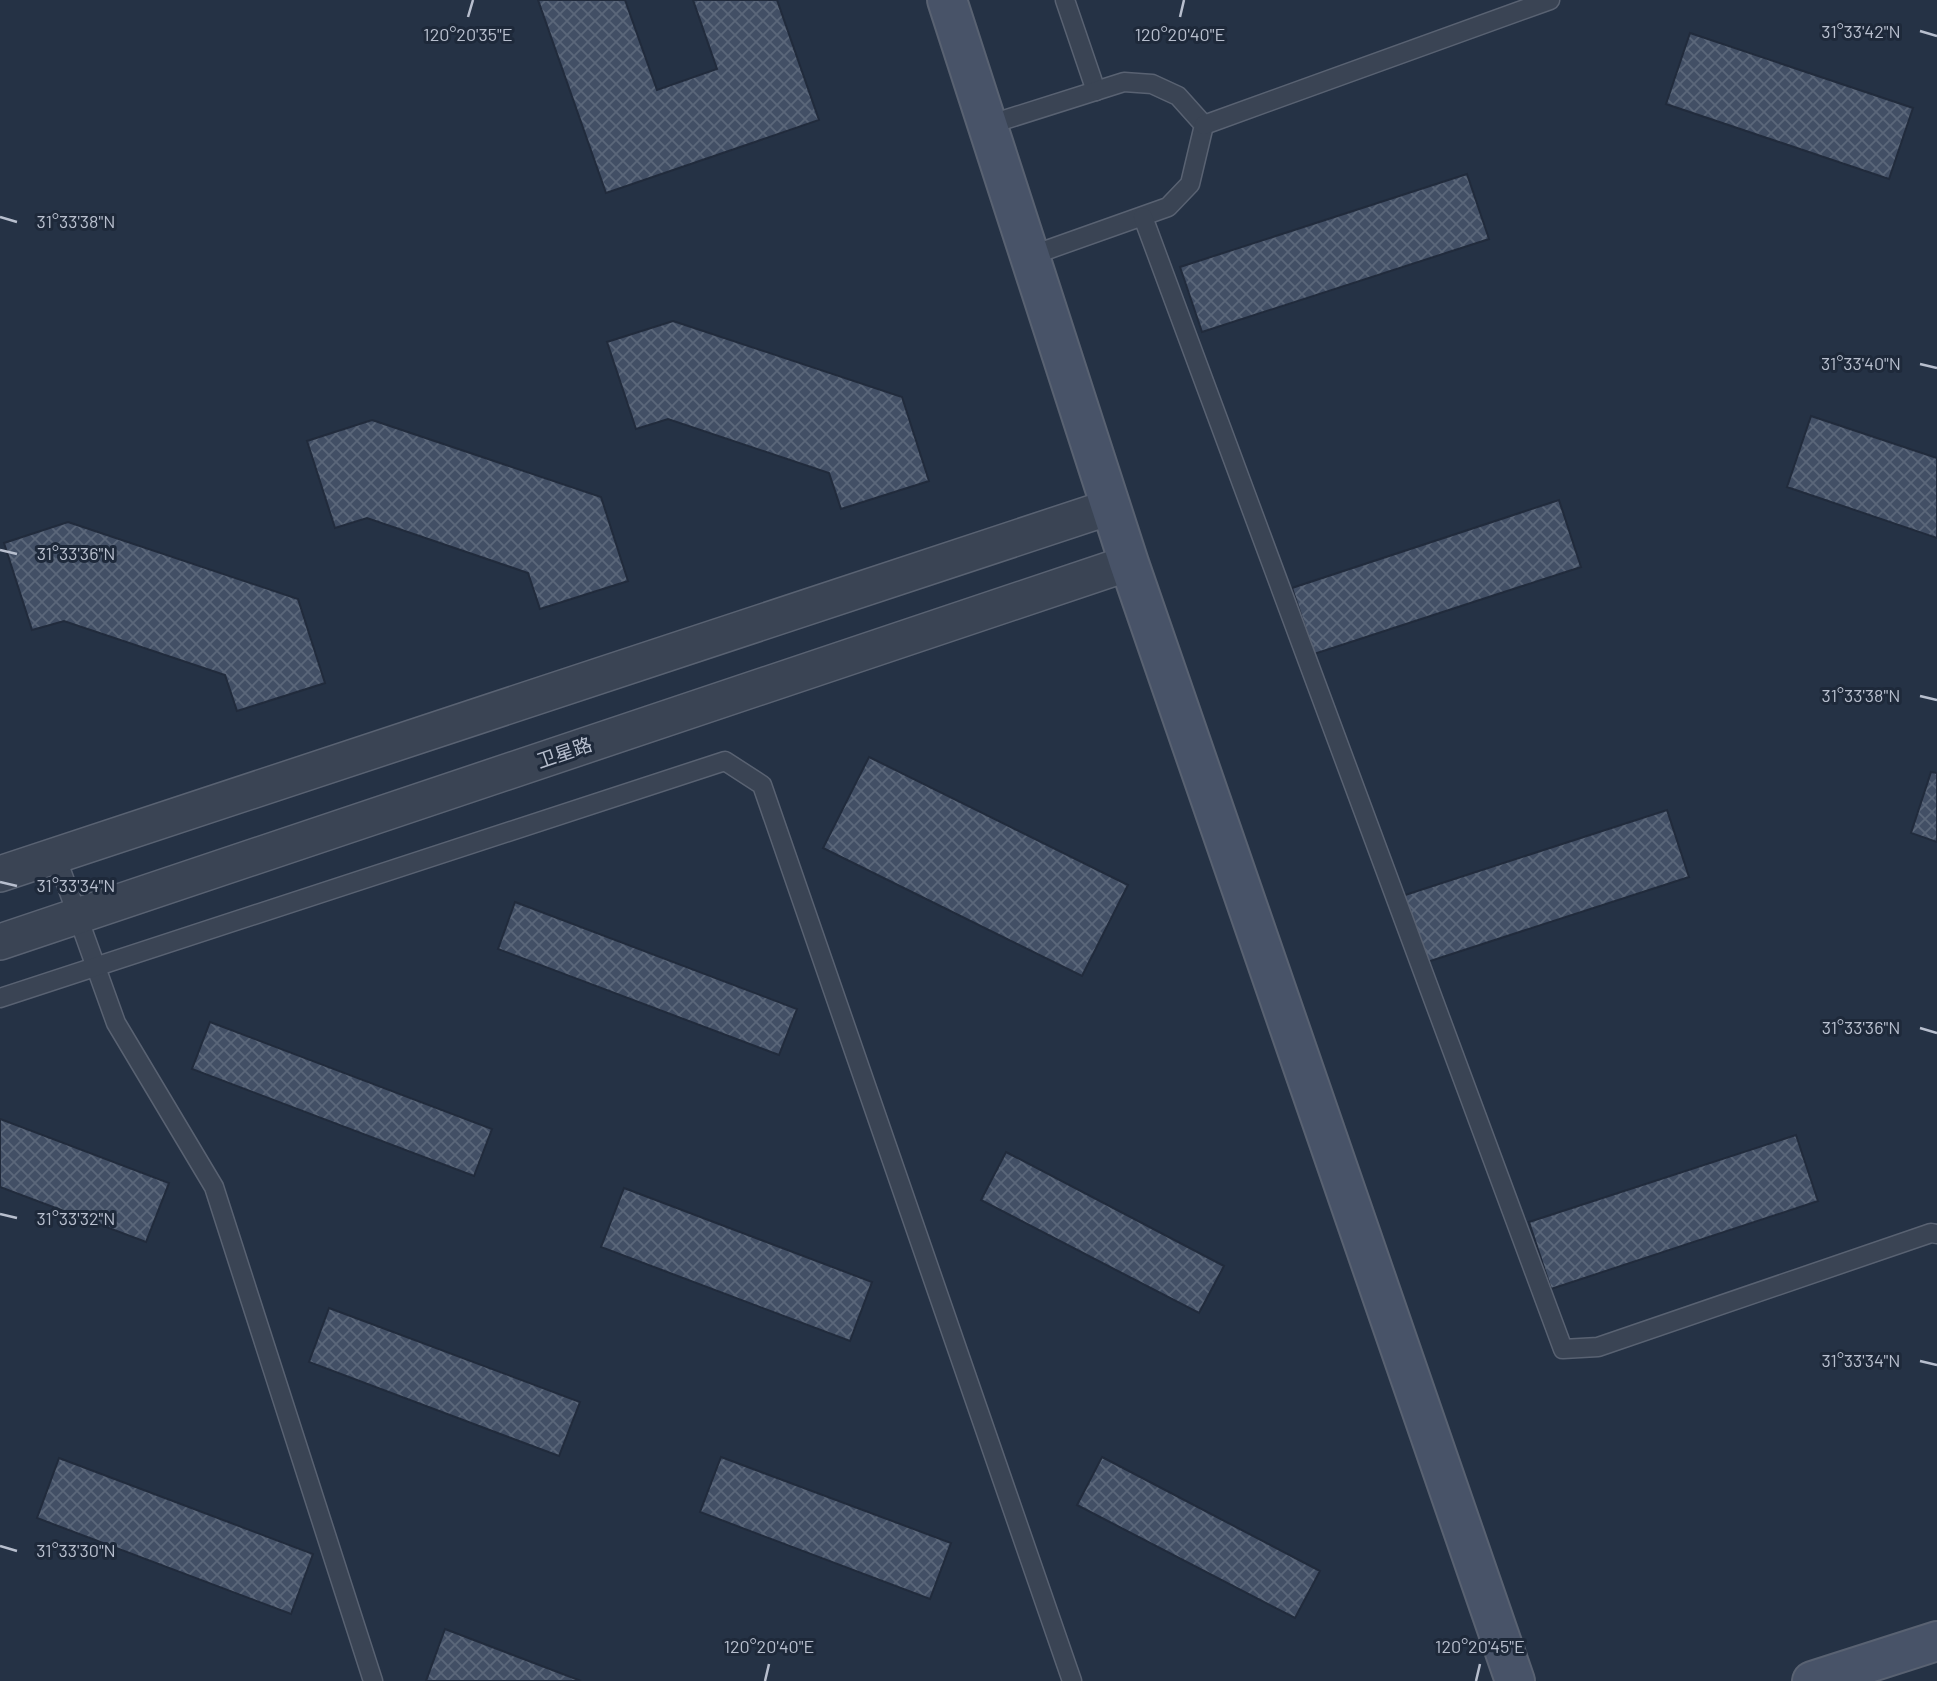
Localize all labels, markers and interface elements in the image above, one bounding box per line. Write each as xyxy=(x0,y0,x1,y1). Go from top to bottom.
text: 31°33'42"N xyxy=(1821,20,1901,42)
text: 120°20'35"E xyxy=(423,23,513,45)
text: 120°20'40"E xyxy=(1135,23,1225,45)
text: 31°33'38"N xyxy=(37,210,115,232)
text: 31°33'40"N xyxy=(1821,352,1901,374)
text: 31°33'36"N xyxy=(37,542,115,564)
text: 31°33'38"N xyxy=(1822,684,1900,706)
street label: 卫星路 xyxy=(533,732,595,772)
text: 31°33'34"N xyxy=(36,874,116,896)
text: 31°33'36"N xyxy=(1822,1016,1900,1038)
text: 31°33'32"N xyxy=(36,1207,116,1229)
text: 31°33'34"N xyxy=(1821,1349,1901,1371)
text: 31°33'30"N xyxy=(36,1539,116,1561)
text: 120°20'40"E xyxy=(724,1635,814,1657)
text: 120°20'45"E xyxy=(1435,1635,1525,1657)

